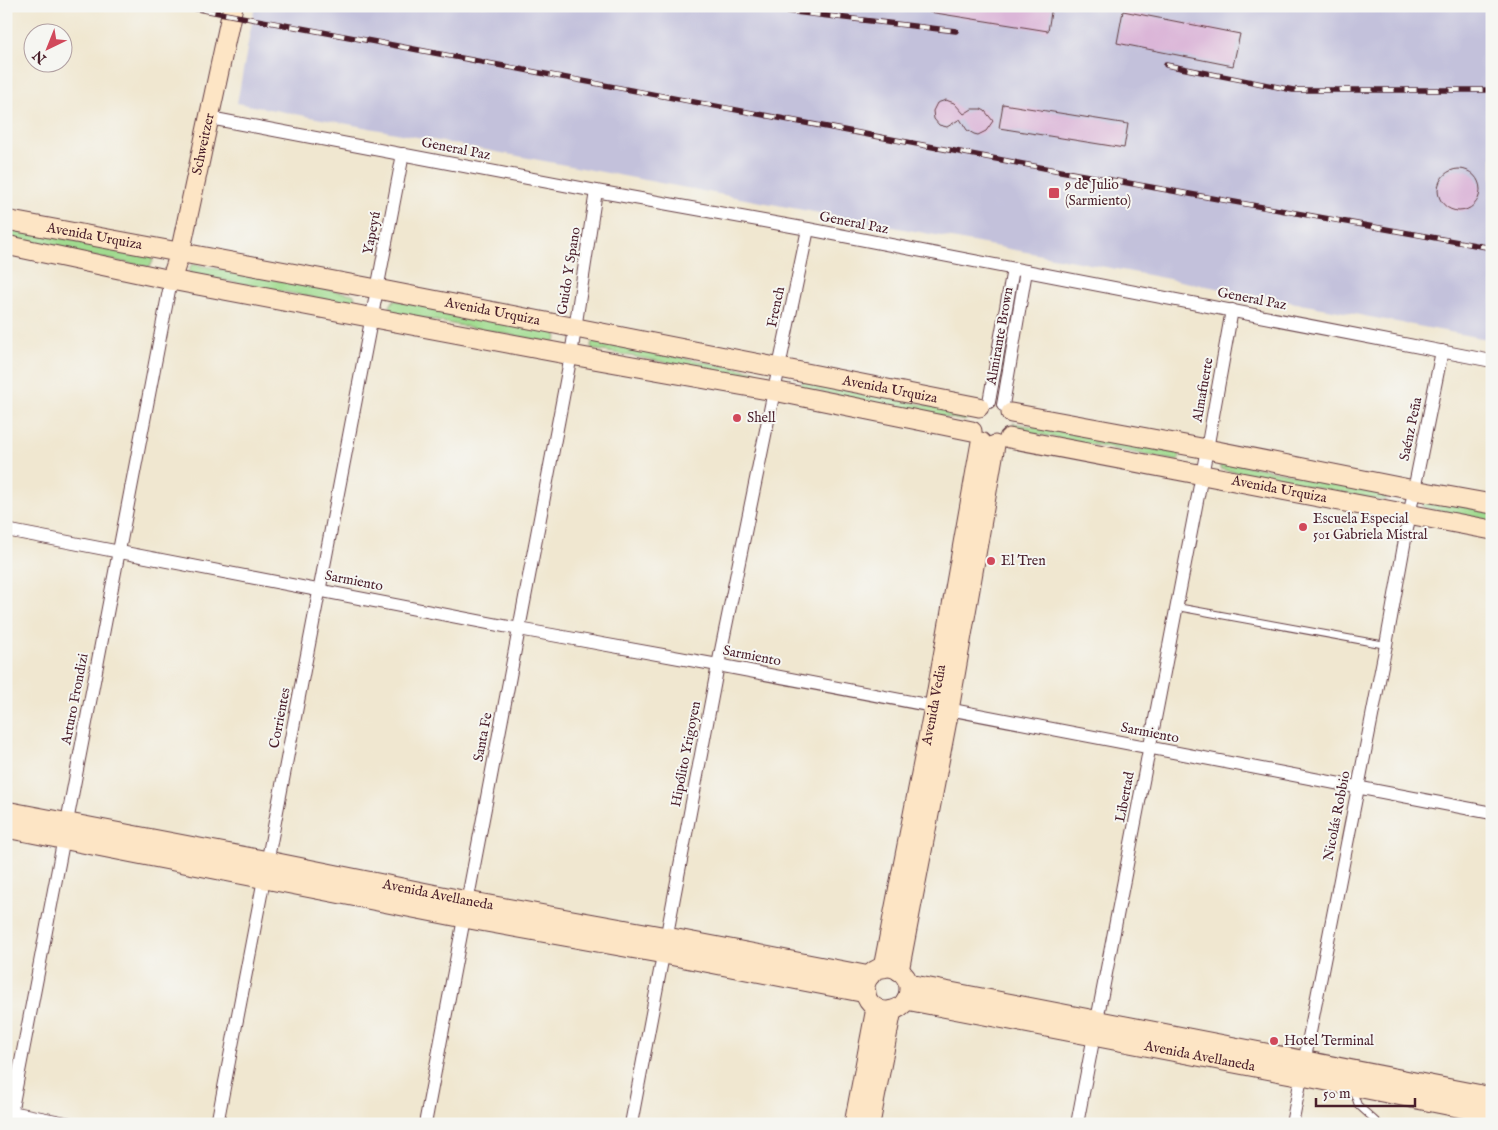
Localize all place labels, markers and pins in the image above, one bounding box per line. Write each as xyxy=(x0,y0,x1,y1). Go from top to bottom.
place label: 9 de Julio (Sarmiento) xyxy=(1064,176,1131,210)
marker: 9 de Julio (Sarmiento) xyxy=(1047,186,1061,200)
place label: Shell xyxy=(747,409,776,427)
marker: Shell xyxy=(731,412,743,424)
place label: Escuela Especial 501 Gabriela Mistral xyxy=(1313,510,1428,544)
marker: Escuela Especial 501 Gabriela Mistral xyxy=(1297,521,1309,533)
place label: El Tren xyxy=(1001,552,1046,570)
marker: El Tren xyxy=(985,555,997,567)
place label: Hotel Terminal xyxy=(1284,1032,1374,1050)
marker: Hotel Terminal xyxy=(1268,1035,1280,1047)

